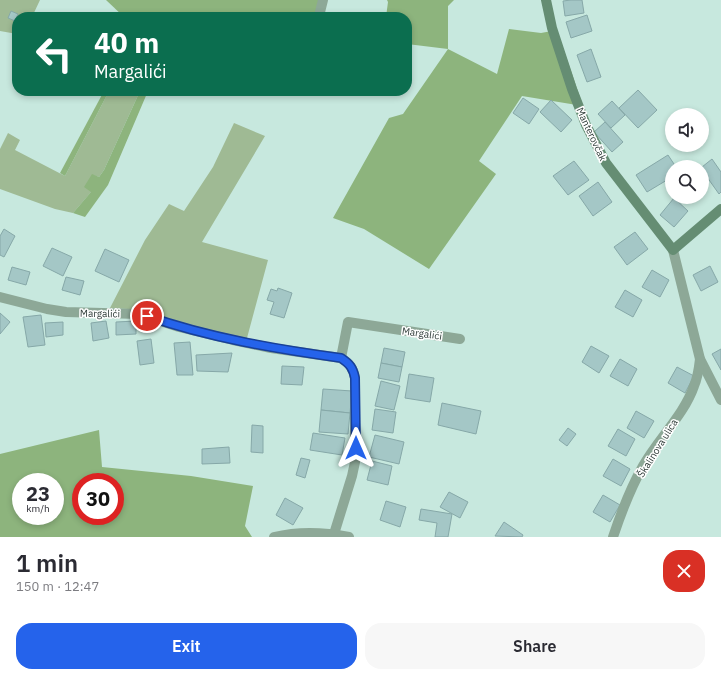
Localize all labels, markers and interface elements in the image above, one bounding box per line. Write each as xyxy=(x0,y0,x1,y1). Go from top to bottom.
text: 40 m xyxy=(94,24,159,61)
icon: left xyxy=(28,28,80,80)
text: Margalići xyxy=(94,60,166,83)
street label: Manterovčak xyxy=(573,105,610,164)
map controls xyxy=(665,108,709,204)
button: sound xyxy=(665,108,709,152)
button: search xyxy=(665,160,709,204)
pin xyxy=(130,299,164,333)
icon: arrive xyxy=(136,305,158,327)
street label: Margalići xyxy=(80,307,120,320)
street label: Margalići xyxy=(401,324,443,343)
street label: Škalinova ulica xyxy=(634,416,681,480)
position arrow xyxy=(335,427,377,469)
speed limit sign: 30 xyxy=(72,473,124,525)
text: 23 xyxy=(26,480,50,507)
text: km/h xyxy=(26,502,50,515)
text: 1 min xyxy=(16,547,78,579)
button: close xyxy=(663,550,705,592)
text: 150 m · 12:47 xyxy=(16,578,99,595)
button: Exit xyxy=(16,623,357,669)
button: Share xyxy=(365,623,705,669)

